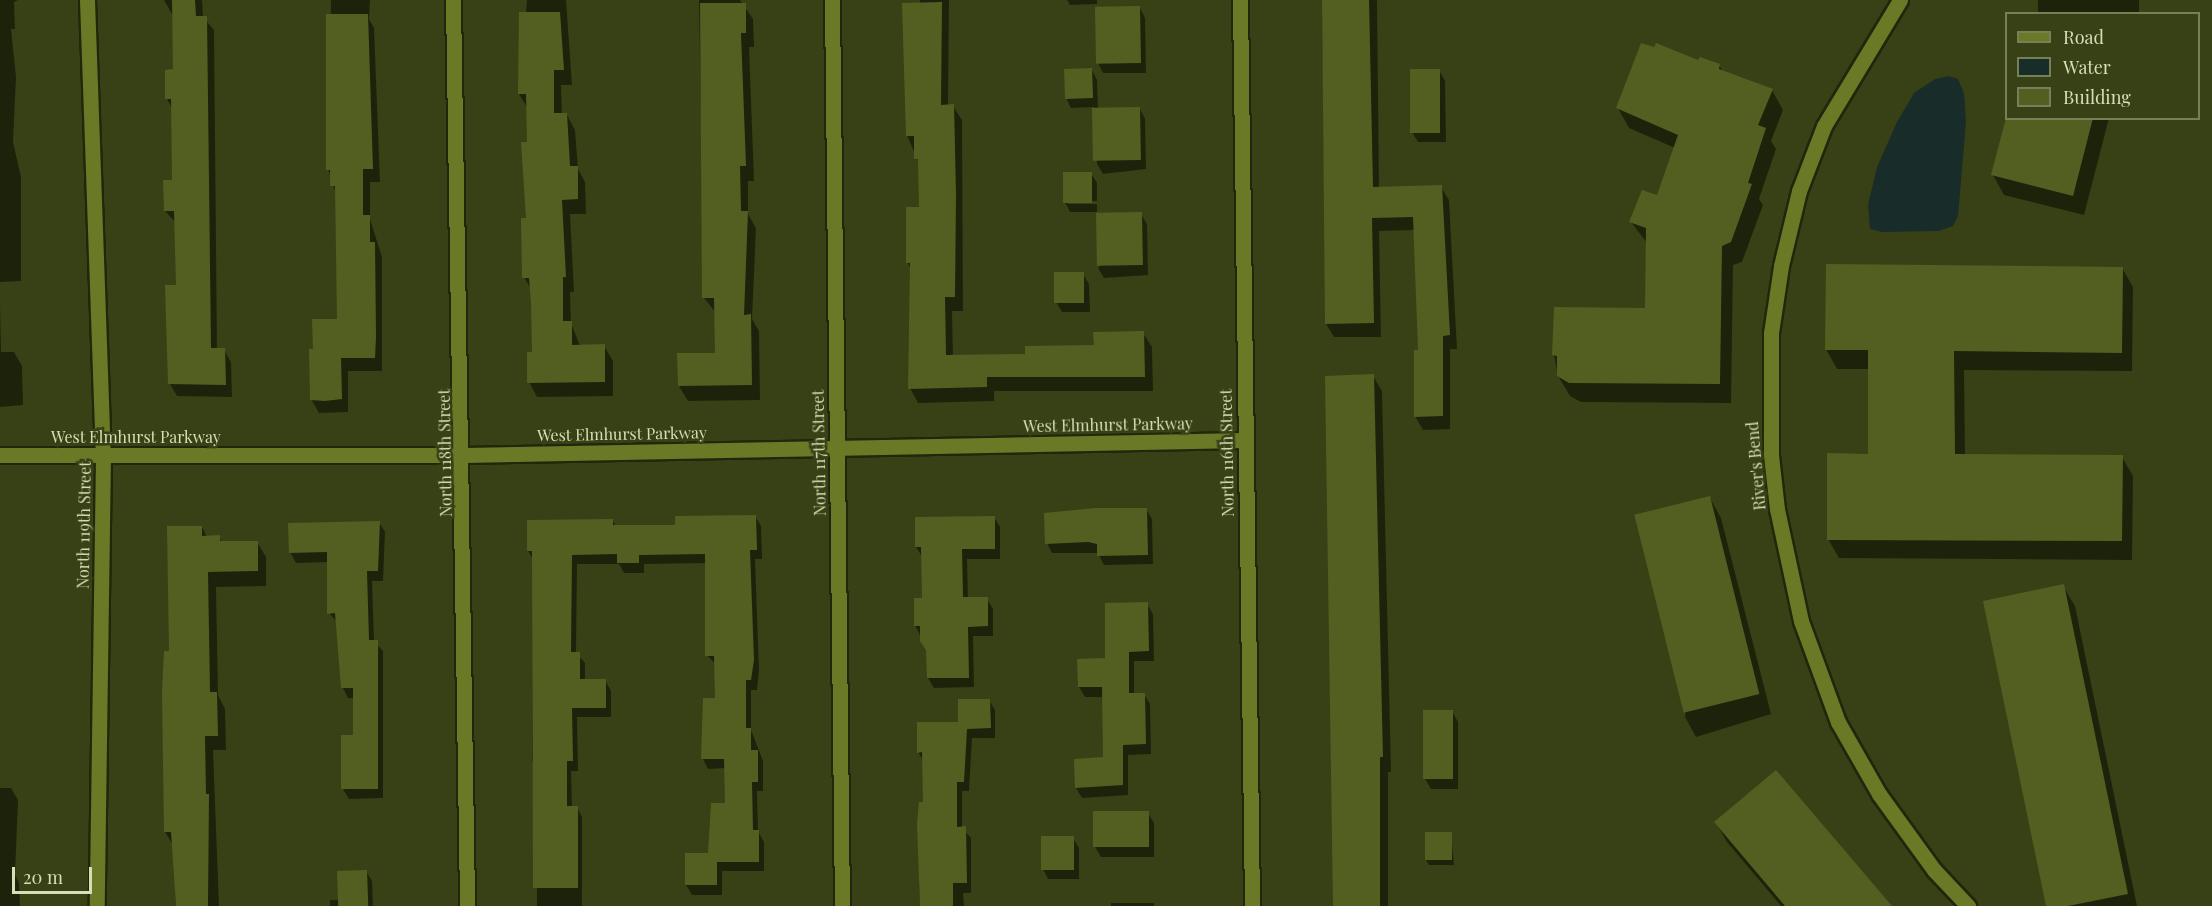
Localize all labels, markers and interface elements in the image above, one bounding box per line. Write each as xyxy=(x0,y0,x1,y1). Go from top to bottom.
legend xyxy=(2005,12,2200,120)
text: Road xyxy=(2063,25,2104,49)
text: Water xyxy=(2063,55,2111,79)
text: Building xyxy=(2063,85,2131,109)
street label: North 118th Street xyxy=(434,389,456,517)
street label: North 116th Street xyxy=(1216,389,1238,517)
street label: North 117th Street xyxy=(808,390,830,516)
street label: West Elmhurst Parkway xyxy=(1023,414,1193,436)
street label: River's Bend xyxy=(1743,421,1769,511)
street label: West Elmhurst Parkway xyxy=(537,423,707,445)
street label: West Elmhurst Parkway xyxy=(51,427,221,447)
street label: North 119th Street xyxy=(73,461,95,589)
scale bar xyxy=(15,855,94,893)
text: 20 m xyxy=(23,865,63,889)

